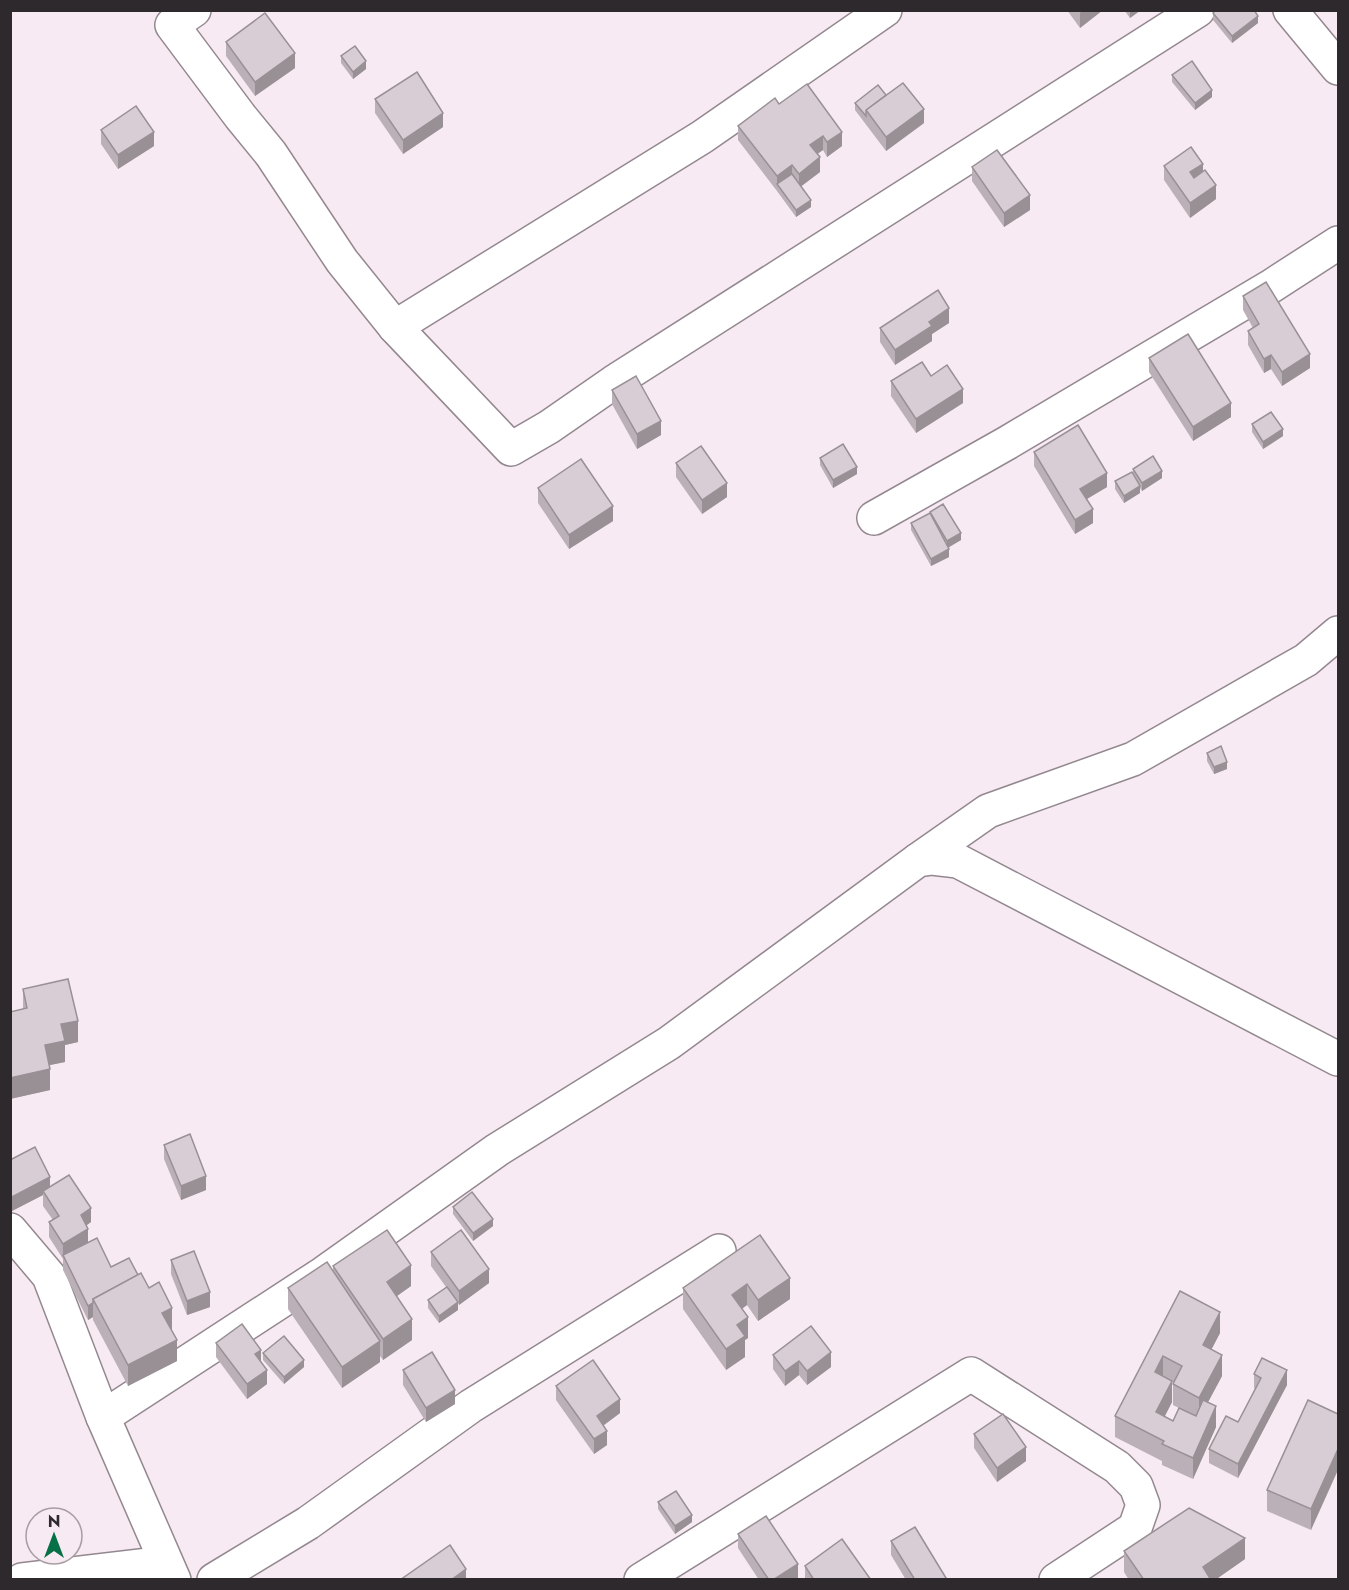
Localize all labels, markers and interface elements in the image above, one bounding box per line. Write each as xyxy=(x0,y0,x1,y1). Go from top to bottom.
north arrow xyxy=(24,1506,84,1566)
text: N xyxy=(48,1510,60,1533)

